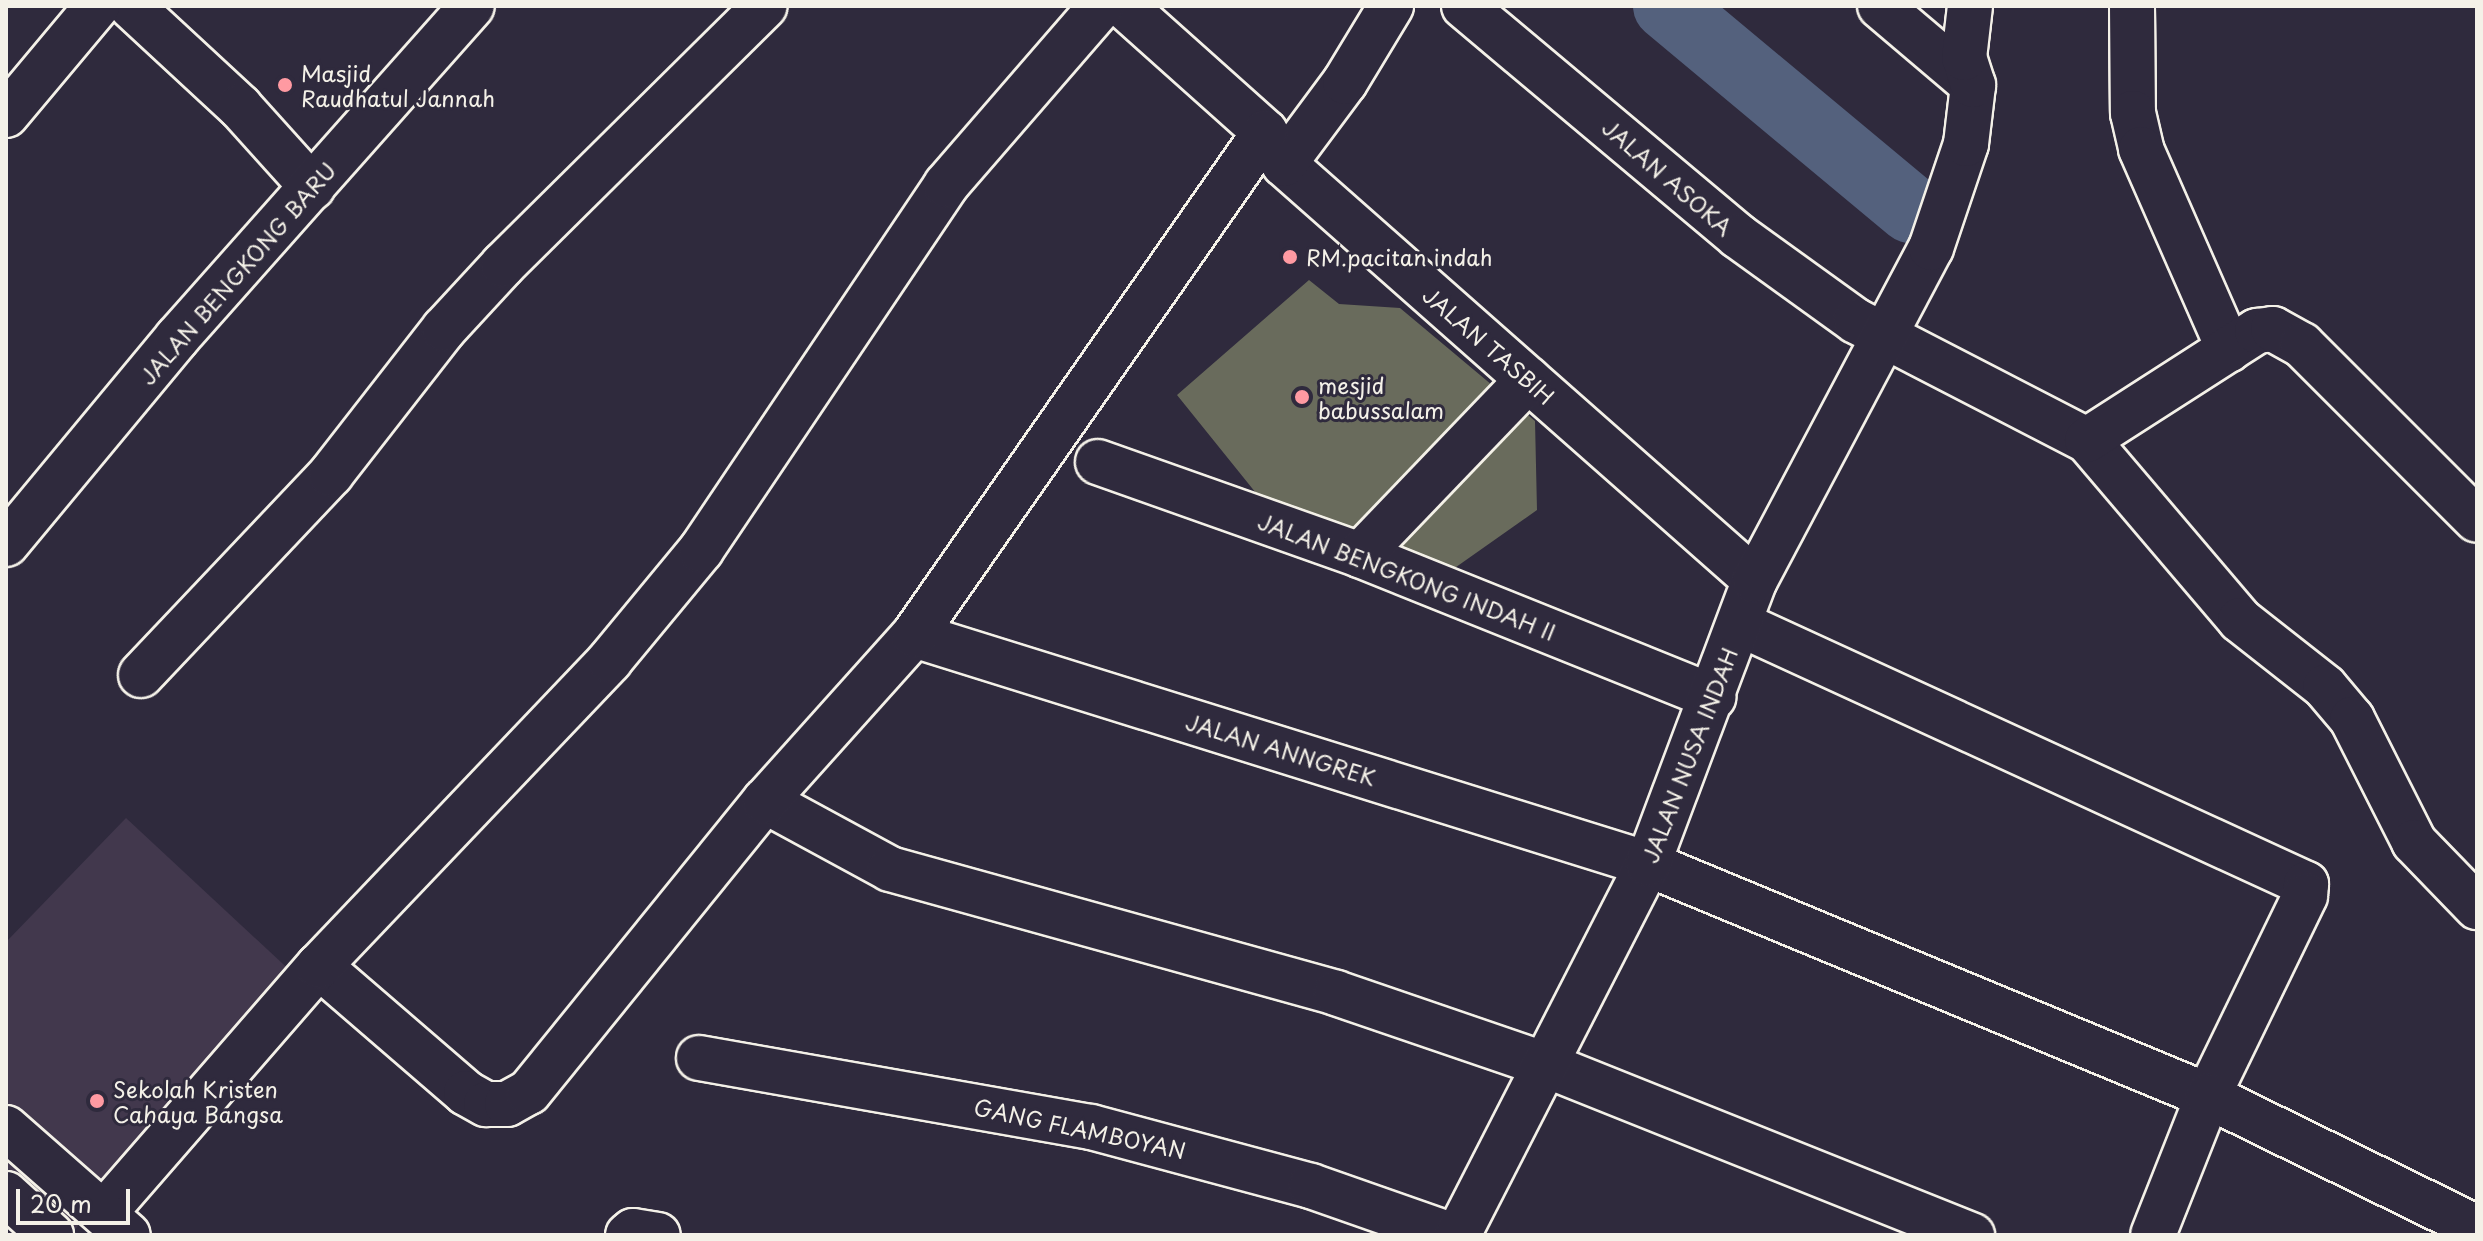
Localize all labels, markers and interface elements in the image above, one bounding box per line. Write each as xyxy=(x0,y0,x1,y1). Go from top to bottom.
place label: Masjid Raudhatul Jannah xyxy=(301,59,494,110)
marker: Masjid Raudhatul Jannah xyxy=(276,76,294,94)
street label: JALAN ASOKA xyxy=(1598,114,1738,240)
street label: JALAN BENGKONG BARU xyxy=(132,155,342,391)
place label: RM.pacitan indah xyxy=(1306,244,1493,270)
marker: RM.pacitan indah xyxy=(1281,248,1299,266)
street label: JALAN TASBIH xyxy=(1418,281,1560,409)
place label: mesjid babussalam xyxy=(1318,371,1444,422)
marker: mesjid babussalam xyxy=(1293,388,1311,406)
street label: JALAN BENGKONG INDAH II xyxy=(1254,507,1560,645)
street label: JALAN NUSA INDAH xyxy=(1636,644,1742,866)
street label: JALAN ANNGREK xyxy=(1183,708,1379,790)
place label: Sekolah Kristen Cahaya Bangsa xyxy=(113,1075,283,1126)
marker: Sekolah Kristen Cahaya Bangsa xyxy=(88,1092,106,1110)
street label: GANG FLAMBOYAN xyxy=(970,1092,1190,1164)
scale bar xyxy=(20,1173,134,1223)
text: 20 m xyxy=(30,1185,92,1221)

